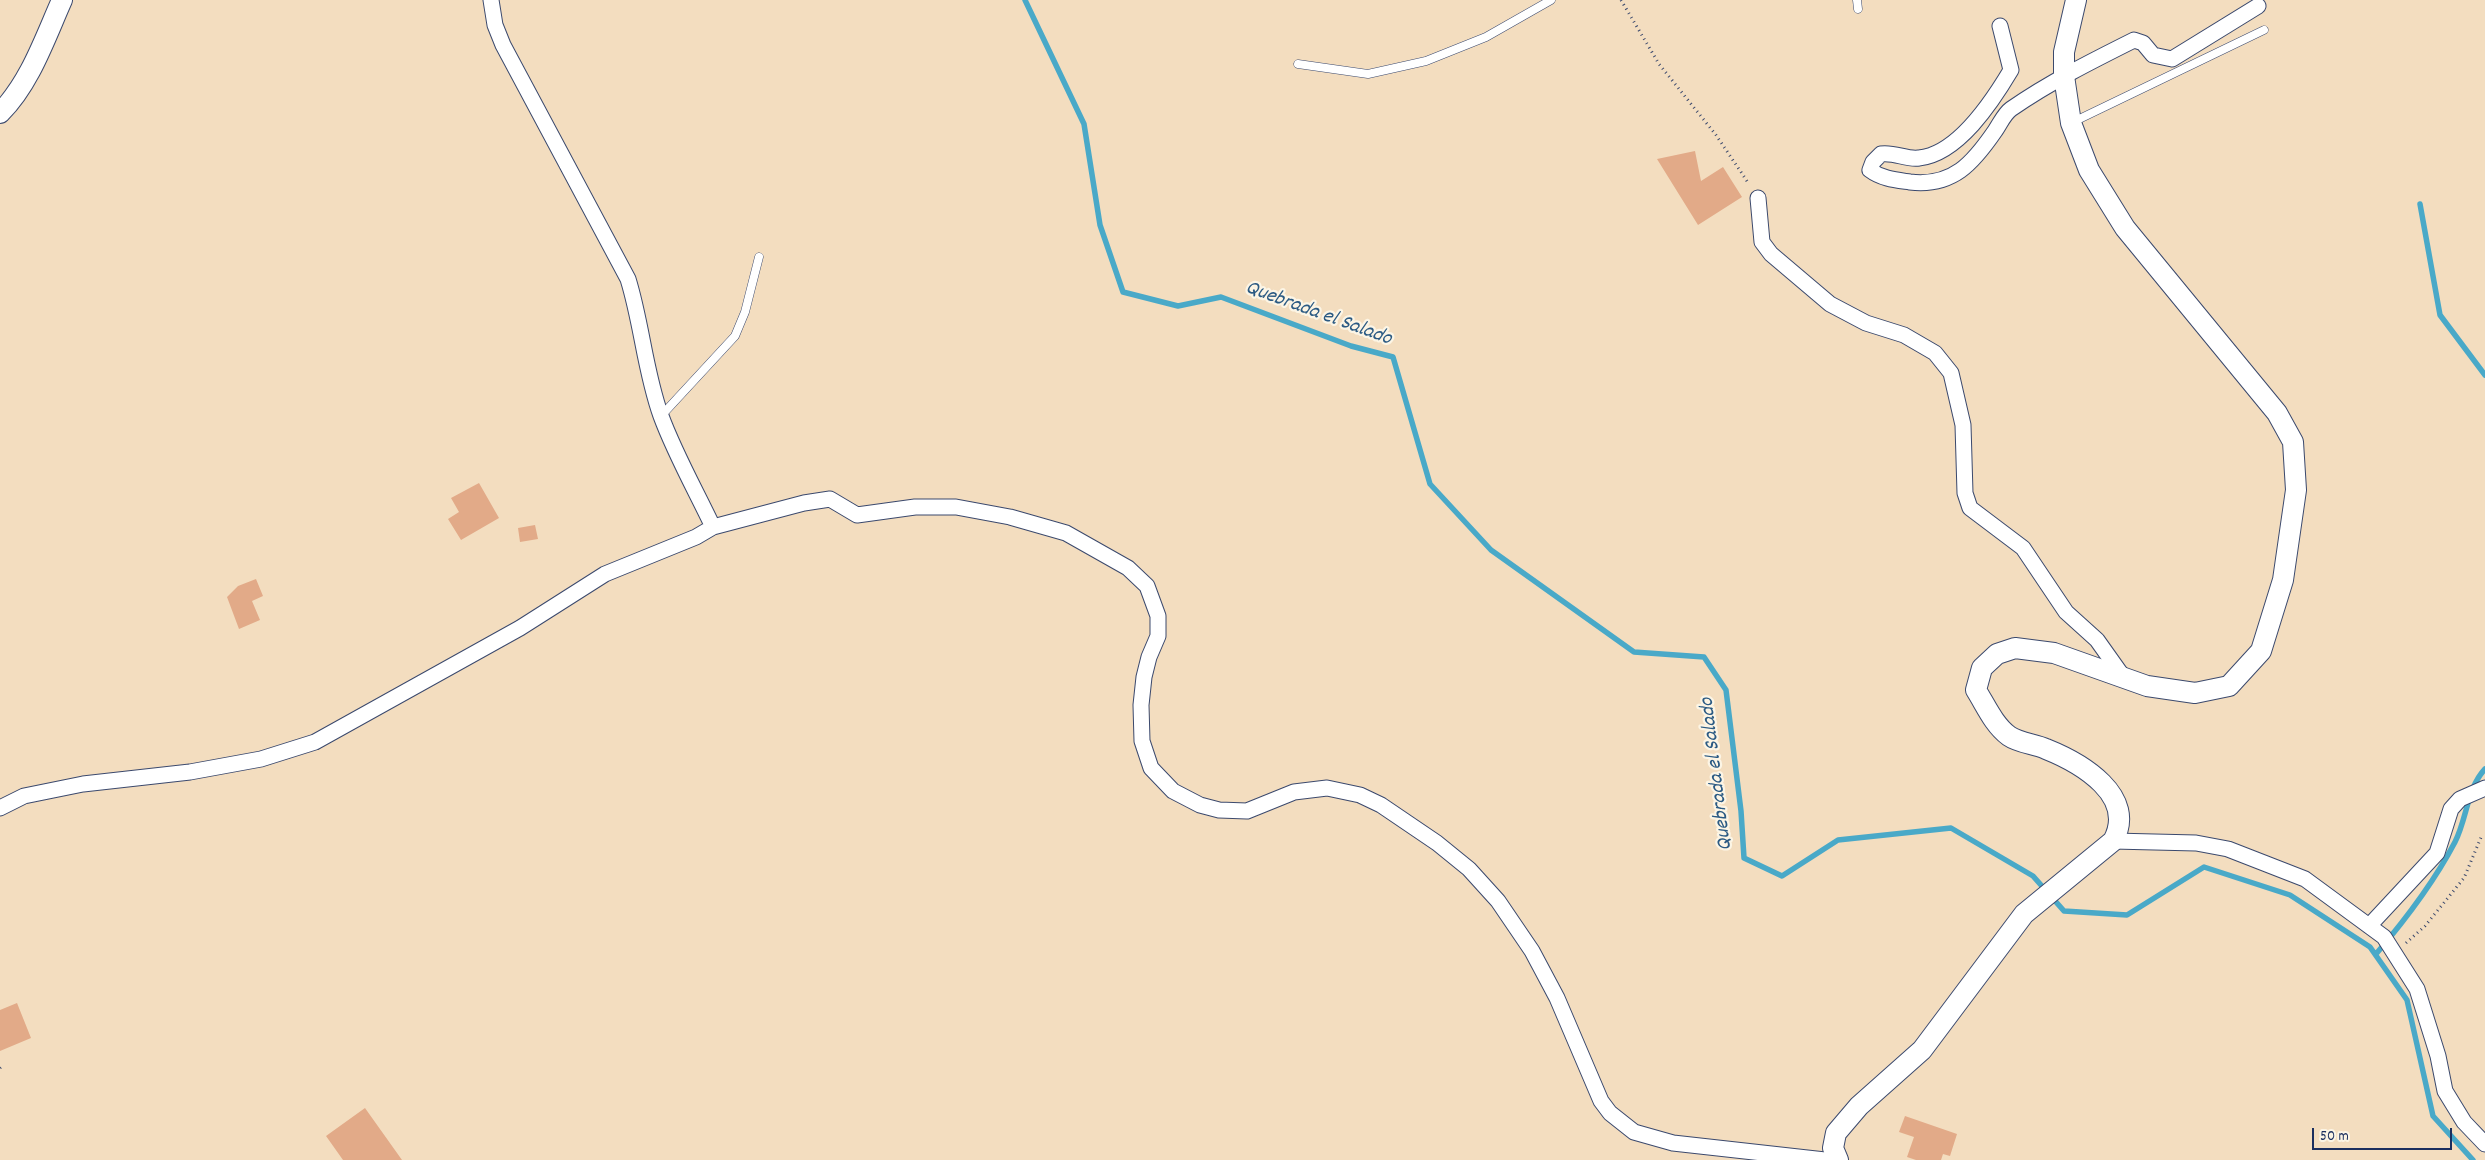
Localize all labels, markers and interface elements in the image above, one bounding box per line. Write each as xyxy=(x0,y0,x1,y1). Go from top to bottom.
water label: Quebrada el Salado xyxy=(1241,277,1395,353)
water label: Quebrada el Salado xyxy=(1696,696,1740,852)
scale bar xyxy=(2315,1118,2455,1150)
text: 50 m xyxy=(2320,1126,2349,1148)

